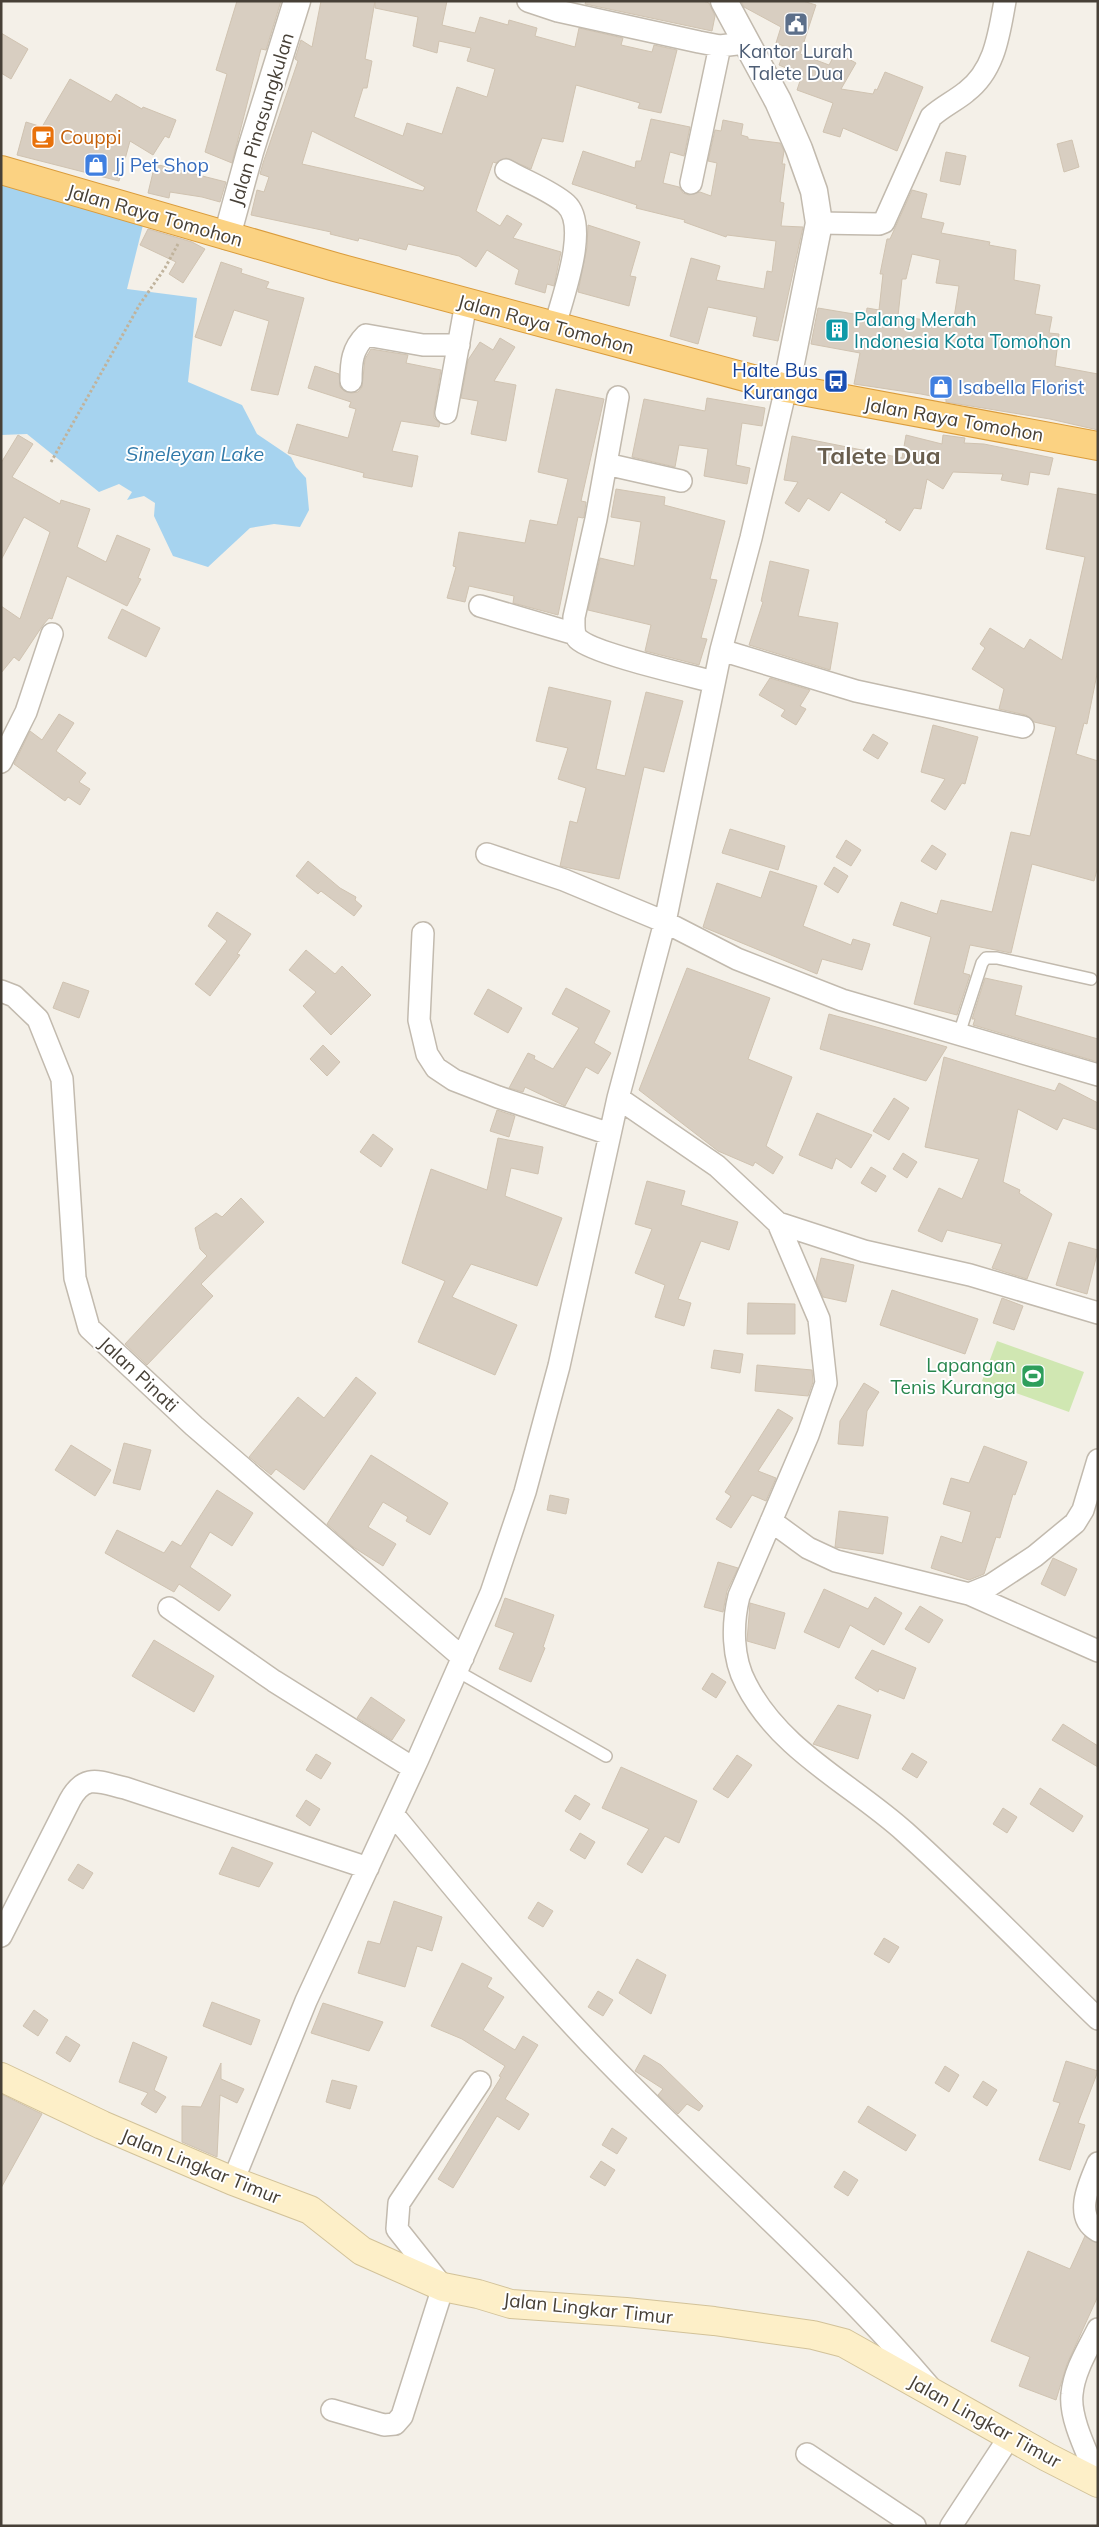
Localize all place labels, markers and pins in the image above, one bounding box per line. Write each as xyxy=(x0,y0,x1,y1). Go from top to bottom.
public building icon: Kantor Lurah Talete Dua xyxy=(783,11,809,37)
place label: Kantor Lurah Talete Dua xyxy=(739,39,853,85)
cafe icon: Couppi xyxy=(30,124,56,150)
place label: Couppi xyxy=(60,125,121,149)
shop icon: Jj Pet Shop xyxy=(83,152,109,178)
place label: Jj Pet Shop xyxy=(114,153,209,177)
place label: Palang Merah Indonesia Kota Tomohon xyxy=(854,307,1071,353)
building icon: Palang Merah Indonesia Kota Tomohon xyxy=(824,317,850,343)
place label: Halte Bus Kuranga xyxy=(732,358,818,404)
bus stop icon: Halte Bus Kuranga xyxy=(823,368,849,394)
shop icon: Isabella Florist xyxy=(928,374,954,400)
place label: Isabella Florist xyxy=(958,375,1085,399)
place label: Lapangan Tenis Kuranga xyxy=(891,1353,1016,1399)
sports icon: Lapangan Tenis Kuranga xyxy=(1020,1363,1046,1389)

